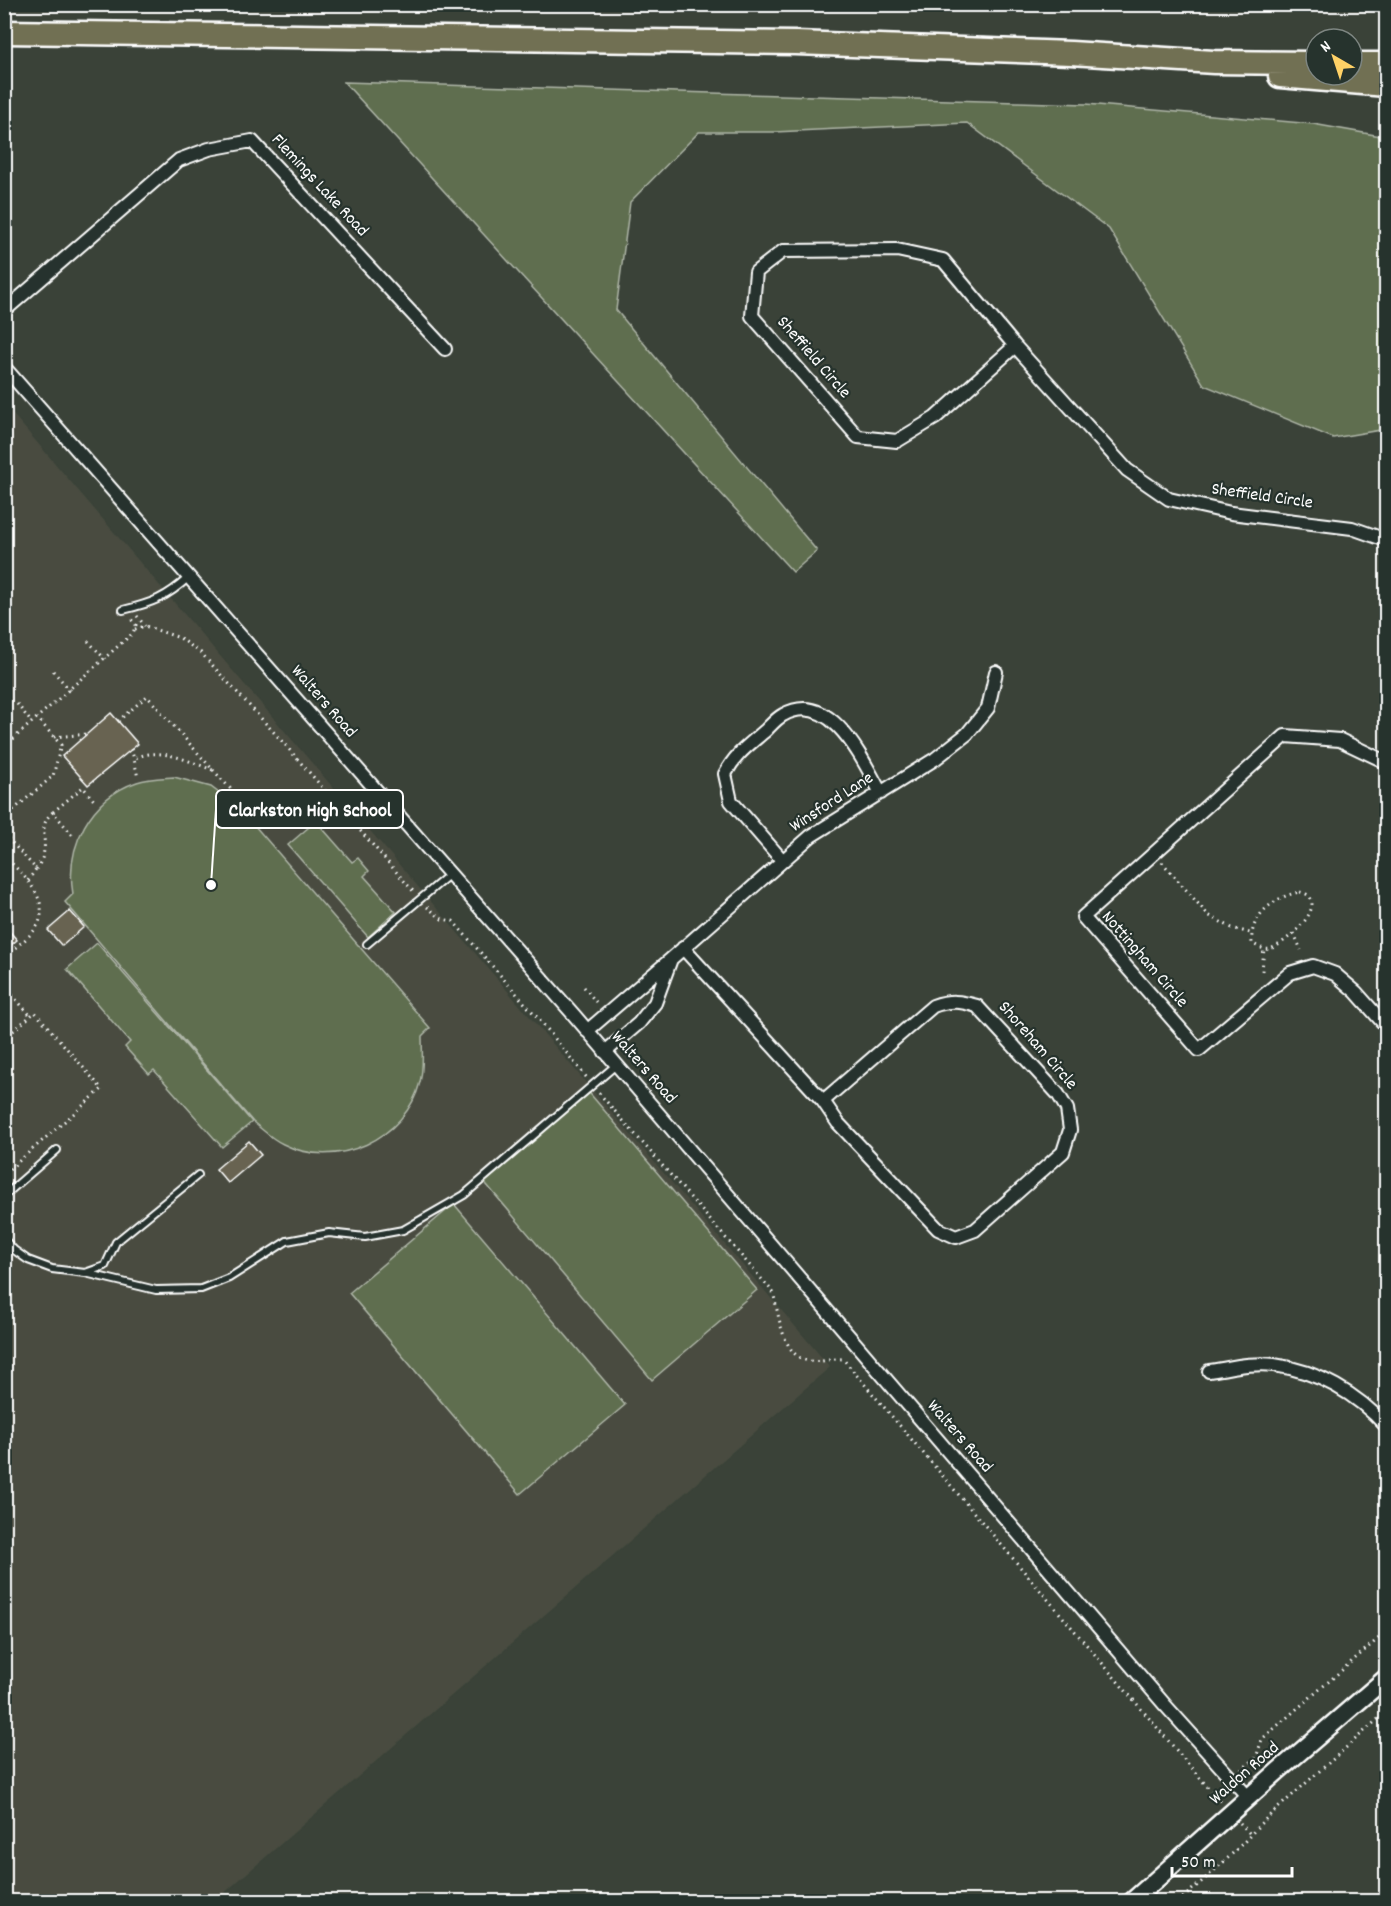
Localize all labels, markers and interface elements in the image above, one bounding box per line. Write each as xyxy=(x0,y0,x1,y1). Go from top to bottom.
north arrow xyxy=(1304,27,1364,87)
text: N xyxy=(1316,36,1337,59)
street label: Flemings Lake Road xyxy=(265,129,373,243)
street label: Sheffield Circle xyxy=(770,311,856,405)
street label: Sheffield Circle xyxy=(1210,478,1314,516)
street label: Walters Road xyxy=(284,660,362,744)
street label: Winsford Lane xyxy=(785,767,879,839)
callout: Clarkston High School xyxy=(216,790,403,828)
text: Clarkston High School xyxy=(228,798,392,826)
street label: Nottingham Circle xyxy=(1095,906,1193,1014)
street label: Shoreham Circle xyxy=(991,996,1083,1096)
street label: Walters Road xyxy=(604,1026,682,1110)
street label: Walters Road xyxy=(920,1395,998,1479)
street label: Waldon Road xyxy=(1204,1736,1286,1812)
scale bar xyxy=(1172,1840,1292,1878)
text: 50 m xyxy=(1181,1851,1216,1876)

